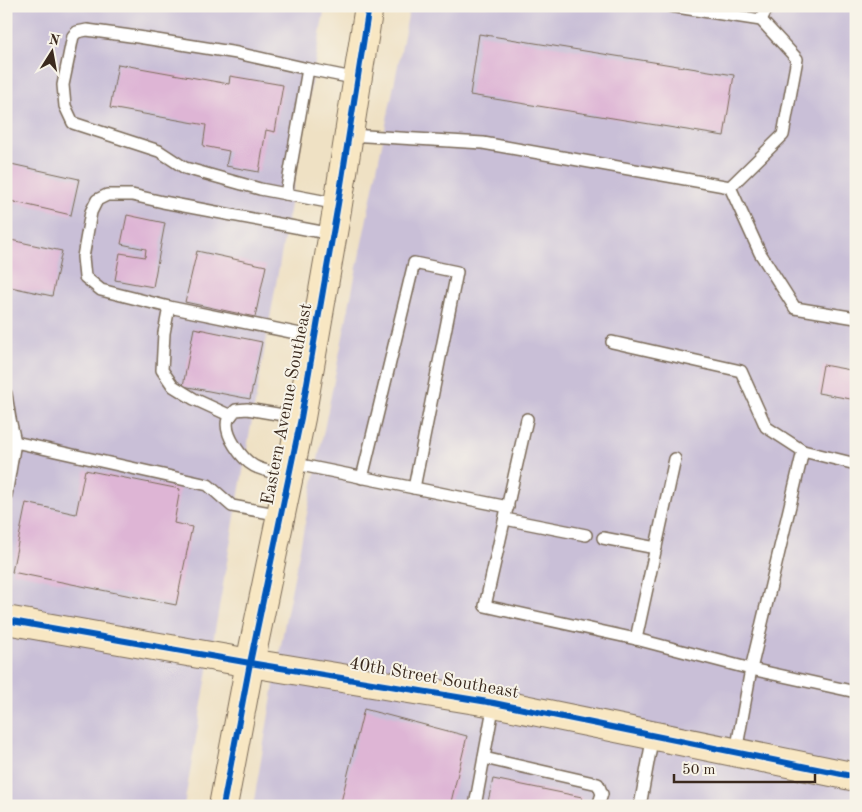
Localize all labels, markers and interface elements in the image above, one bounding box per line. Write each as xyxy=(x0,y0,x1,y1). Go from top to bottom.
north arrow xyxy=(28,28,78,78)
text: N xyxy=(48,32,61,48)
street label: Eastern Avenue Southeast xyxy=(259,302,315,506)
street label: 40th Street Southeast xyxy=(348,654,520,702)
scale bar xyxy=(674,752,816,784)
text: 50 m xyxy=(682,763,716,778)

